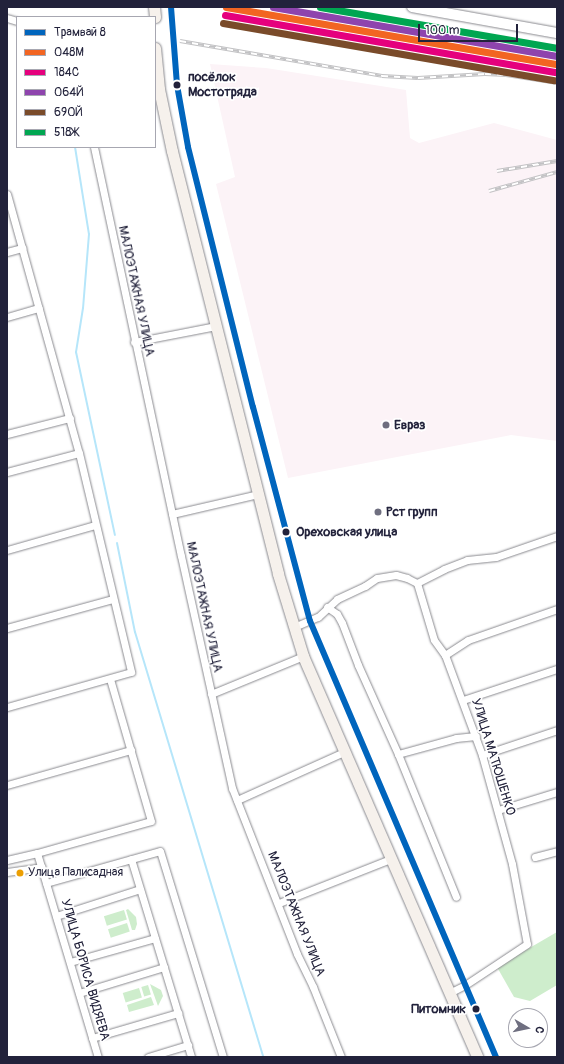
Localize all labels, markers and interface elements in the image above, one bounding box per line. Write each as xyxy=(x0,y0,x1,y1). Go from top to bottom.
legend xyxy=(16,16,156,148)
scale bar xyxy=(420,16,520,42)
text: 100 m xyxy=(425,23,459,38)
text: Трамвай 8 xyxy=(54,25,106,40)
text: 048М xyxy=(54,45,84,60)
text: 184С xyxy=(54,65,79,80)
place label: посёлок Мостотряда xyxy=(188,70,257,101)
marker: посёлок Мостотряда xyxy=(170,78,184,92)
text: 064Й xyxy=(54,85,83,100)
text: 690Й xyxy=(54,105,83,120)
text: 518Ж xyxy=(54,125,78,140)
street label: МАЛОЭТАЖНАЯ УЛИЦА xyxy=(115,224,157,358)
place label: Евраз xyxy=(394,417,426,433)
marker: Евраз xyxy=(381,420,391,430)
place label: Рст групп xyxy=(386,504,437,520)
marker: Рст групп xyxy=(373,507,383,517)
place label: Ореховская улица xyxy=(296,524,397,540)
marker: Ореховская улица xyxy=(279,525,293,539)
street label: МАЛОЭТАЖНАЯ УЛИЦА xyxy=(183,540,225,674)
street label: УЛИЦА МАТЮШЕНКО xyxy=(468,697,518,817)
street label: МАЛОЭТАЖНАЯ УЛИЦА xyxy=(264,849,328,979)
place label: Улица Палисадная xyxy=(28,866,123,880)
marker: Улица Палисадная xyxy=(15,868,25,878)
street label: УЛИЦА БОРИСА ВИДЯЕВА xyxy=(57,897,113,1043)
place label: Питомник xyxy=(411,1001,466,1017)
marker: Питомник xyxy=(469,1002,483,1016)
north arrow xyxy=(508,1008,548,1048)
text: С xyxy=(532,1025,546,1034)

